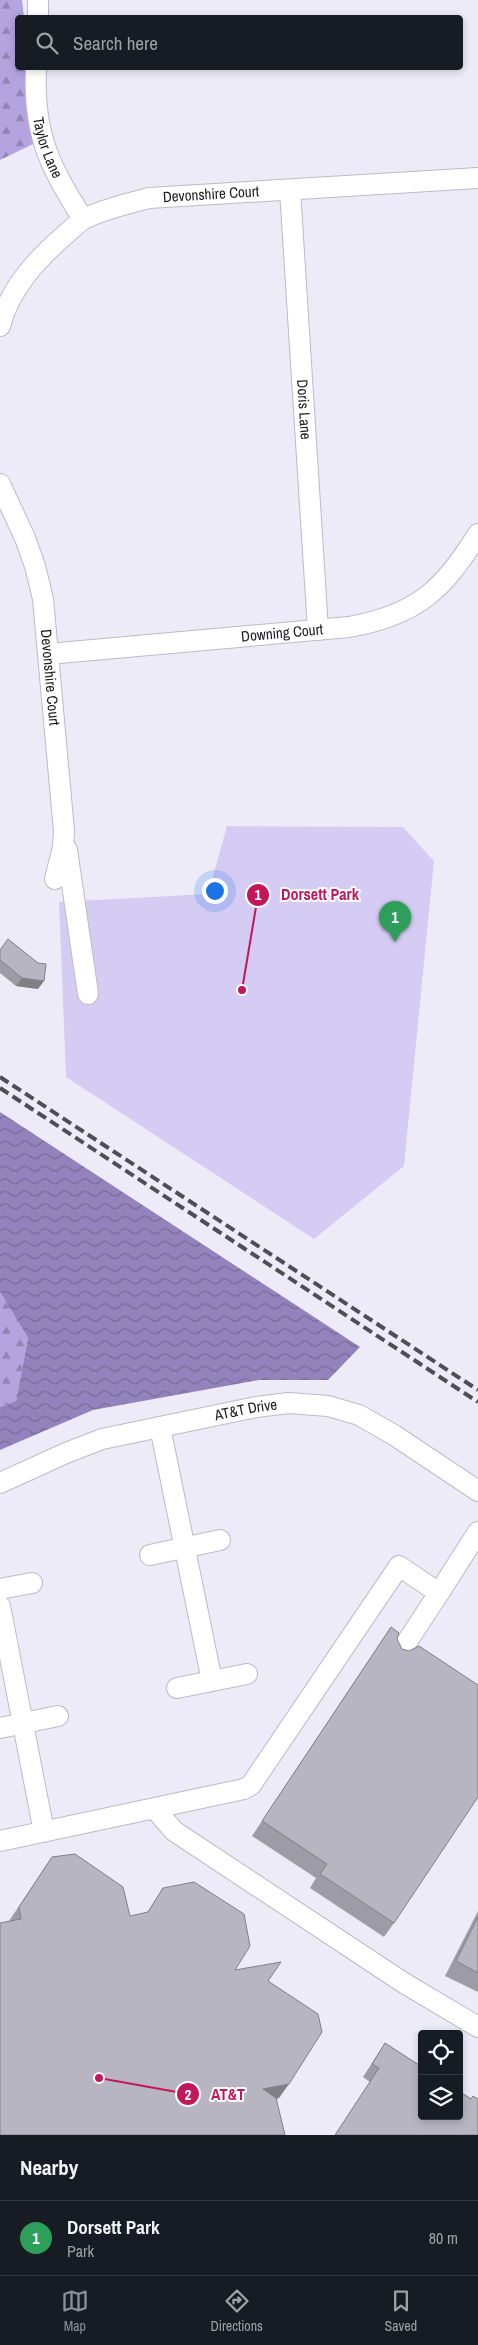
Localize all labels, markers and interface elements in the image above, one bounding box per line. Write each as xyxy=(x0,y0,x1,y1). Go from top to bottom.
search box xyxy=(15,15,463,70)
icon: search xyxy=(33,29,61,57)
text: Search here xyxy=(73,30,158,56)
street label: Taylor Lane xyxy=(28,115,68,182)
street label: Devonshire Court xyxy=(162,180,260,207)
street label: Doris Lane xyxy=(292,379,317,440)
street label: Downing Court xyxy=(240,618,324,647)
street label: Devonshire Court xyxy=(36,628,65,727)
your location xyxy=(202,878,228,904)
callout: Dorsett Park xyxy=(246,879,369,910)
text: Dorsett Park xyxy=(281,883,360,905)
text: 1 xyxy=(255,884,262,905)
pin: 1 xyxy=(379,901,411,942)
street label: AT&T Drive xyxy=(212,1394,278,1426)
map controls xyxy=(418,2030,463,2120)
button: locate xyxy=(418,2030,463,2075)
button: layers xyxy=(418,2075,463,2120)
callout: AT&T xyxy=(176,2079,255,2110)
text: AT&T xyxy=(211,2083,245,2105)
text: 2 xyxy=(185,2084,192,2105)
text: Nearby xyxy=(20,2153,78,2182)
text: Dorsett Park xyxy=(67,2214,160,2240)
text: 1 xyxy=(32,2227,40,2249)
text: 80 m xyxy=(429,2227,458,2249)
text: Park xyxy=(67,2240,94,2262)
tab: Map xyxy=(61,2287,89,2335)
tab: Directions xyxy=(211,2287,263,2335)
tab: Saved xyxy=(385,2287,417,2335)

